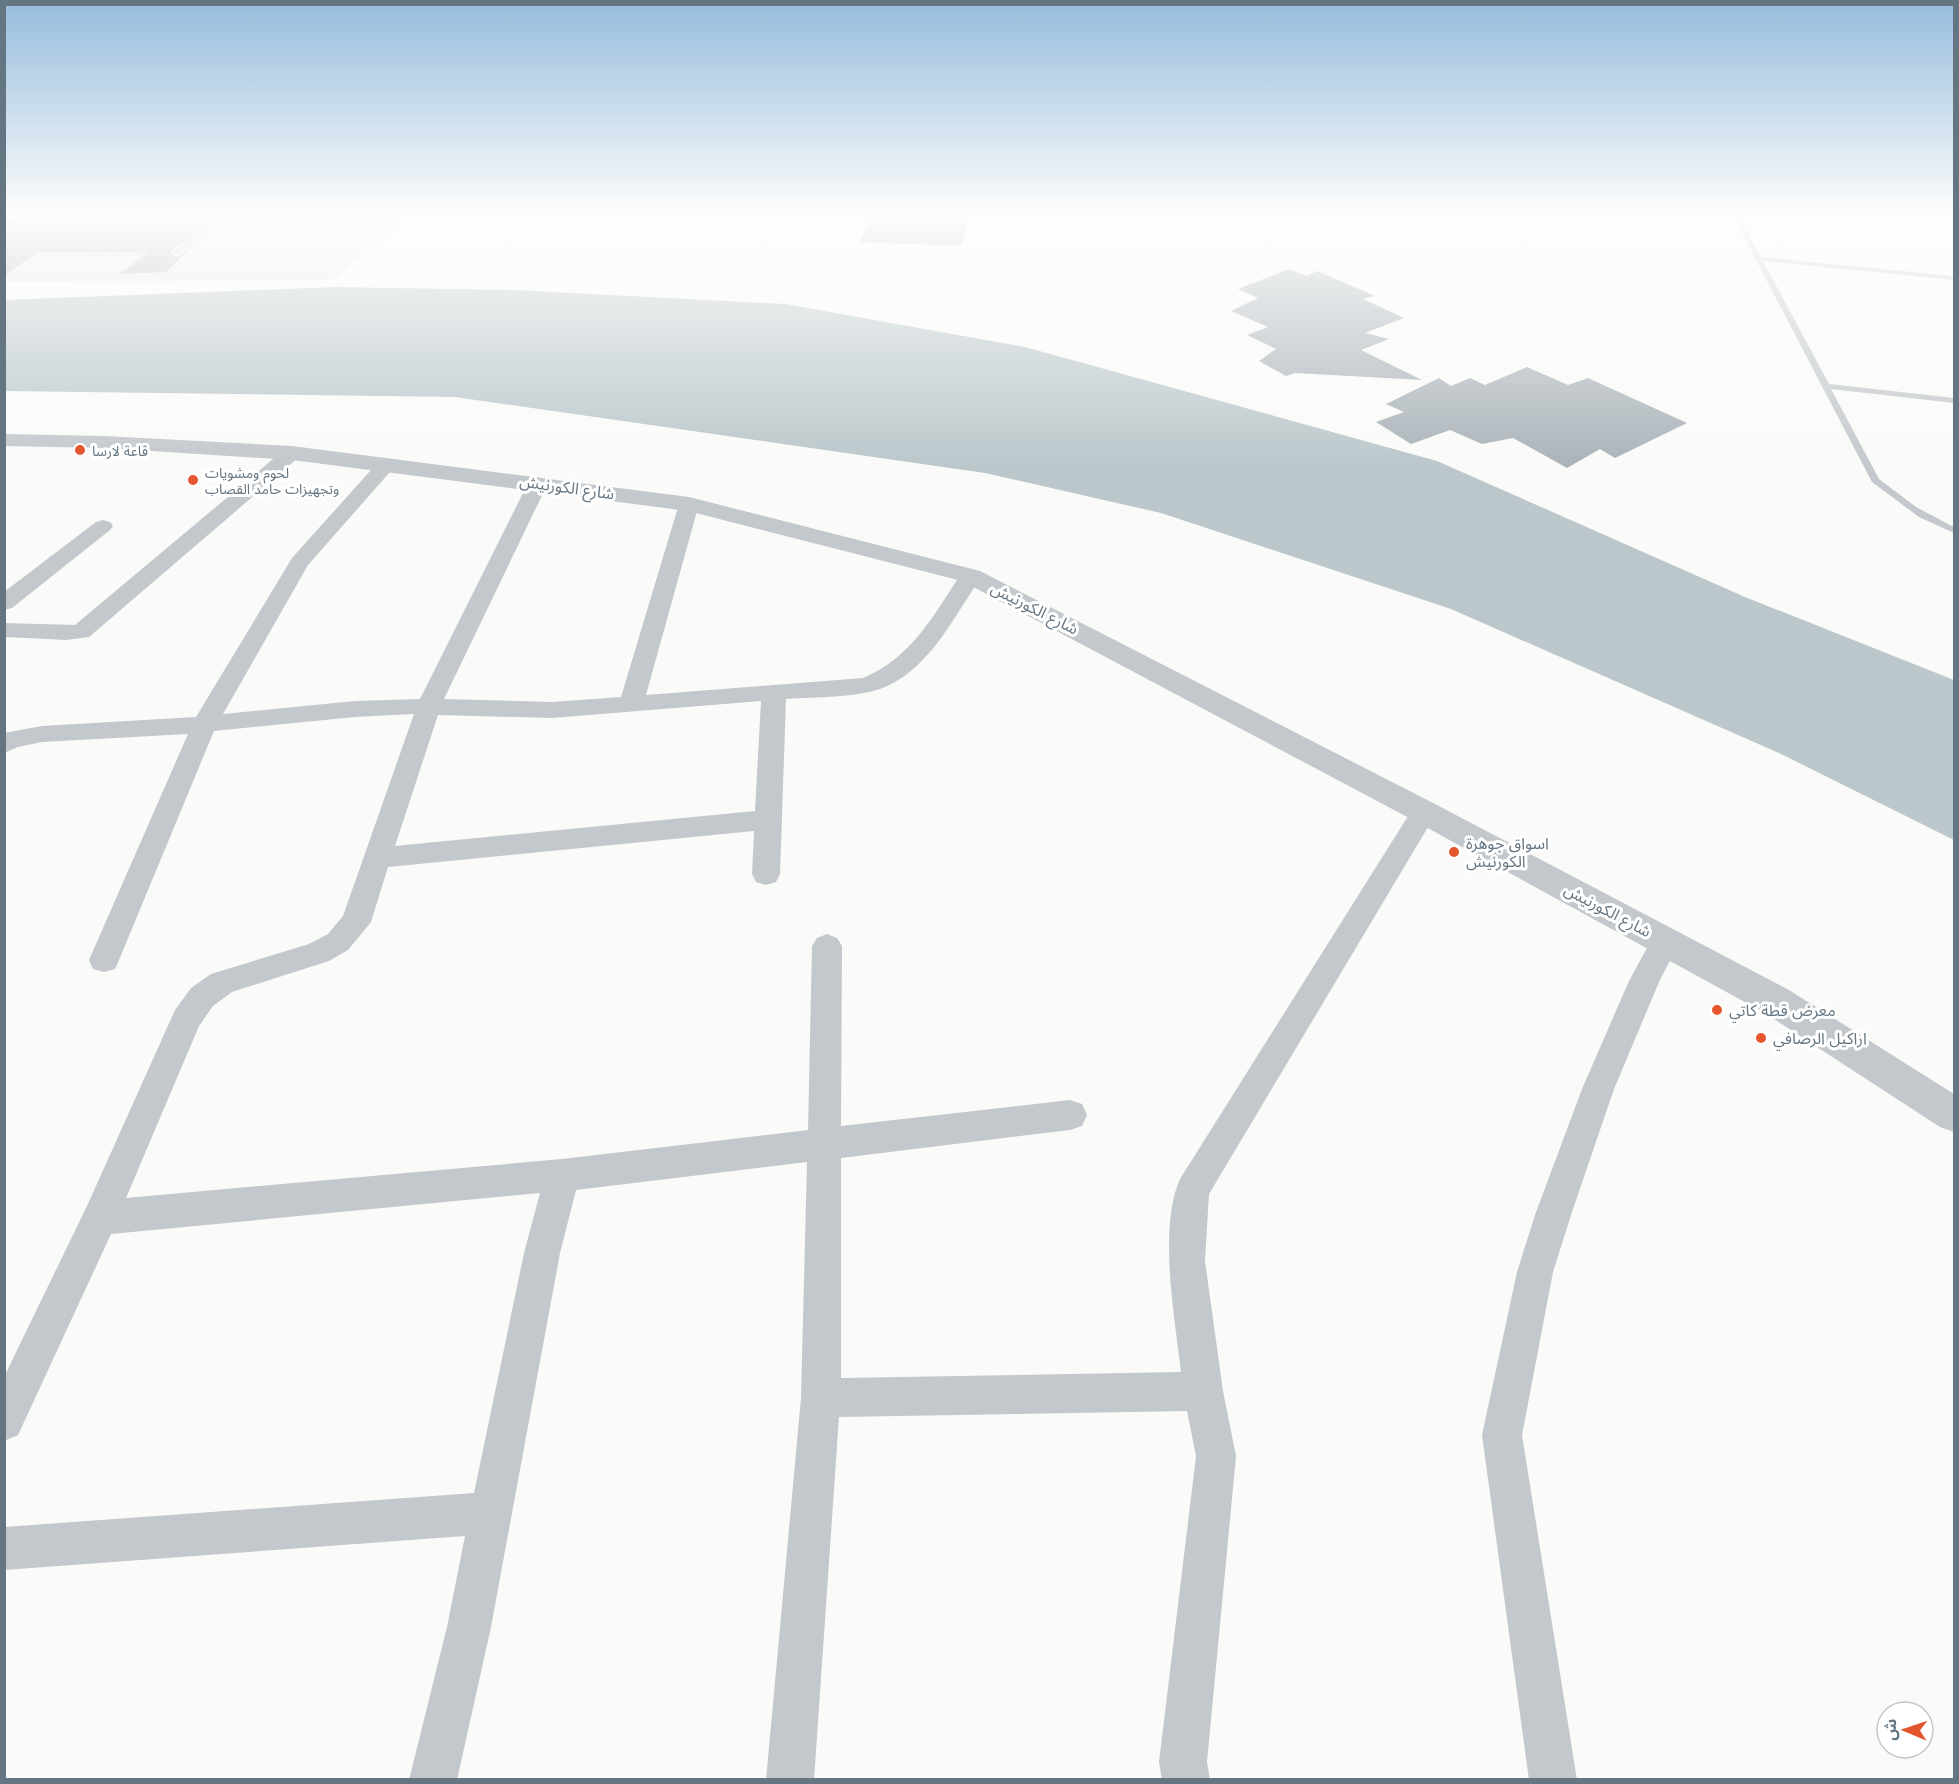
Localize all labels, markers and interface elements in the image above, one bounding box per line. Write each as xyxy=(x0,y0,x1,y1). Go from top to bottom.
place label: قاعة لارسا xyxy=(92,442,148,460)
marker: قاعة لارسا xyxy=(73,443,87,457)
place label: لحوم ومشويات وتجهيزات حامد القصاب xyxy=(205,464,339,498)
street label: شارع الكورنيش xyxy=(518,470,616,507)
marker: لحوم ومشويات وتجهيزات حامد القصاب xyxy=(186,473,200,487)
street label: شارع الكورنيش xyxy=(987,577,1082,641)
place label: اسواق جوهرة الكورنيش xyxy=(1466,833,1549,871)
marker: اسواق جوهرة الكورنيش xyxy=(1447,845,1461,859)
street label: شارع الكورنيش xyxy=(1560,879,1655,944)
place label: معرض قطة كاتي xyxy=(1729,1000,1836,1023)
marker: معرض قطة كاتي xyxy=(1710,1003,1724,1017)
place label: اراكيل الرصافي xyxy=(1773,1028,1867,1051)
marker: اراكيل الرصافي xyxy=(1754,1031,1768,1045)
north arrow xyxy=(1875,1700,1935,1760)
text: ش xyxy=(1880,1718,1900,1741)

